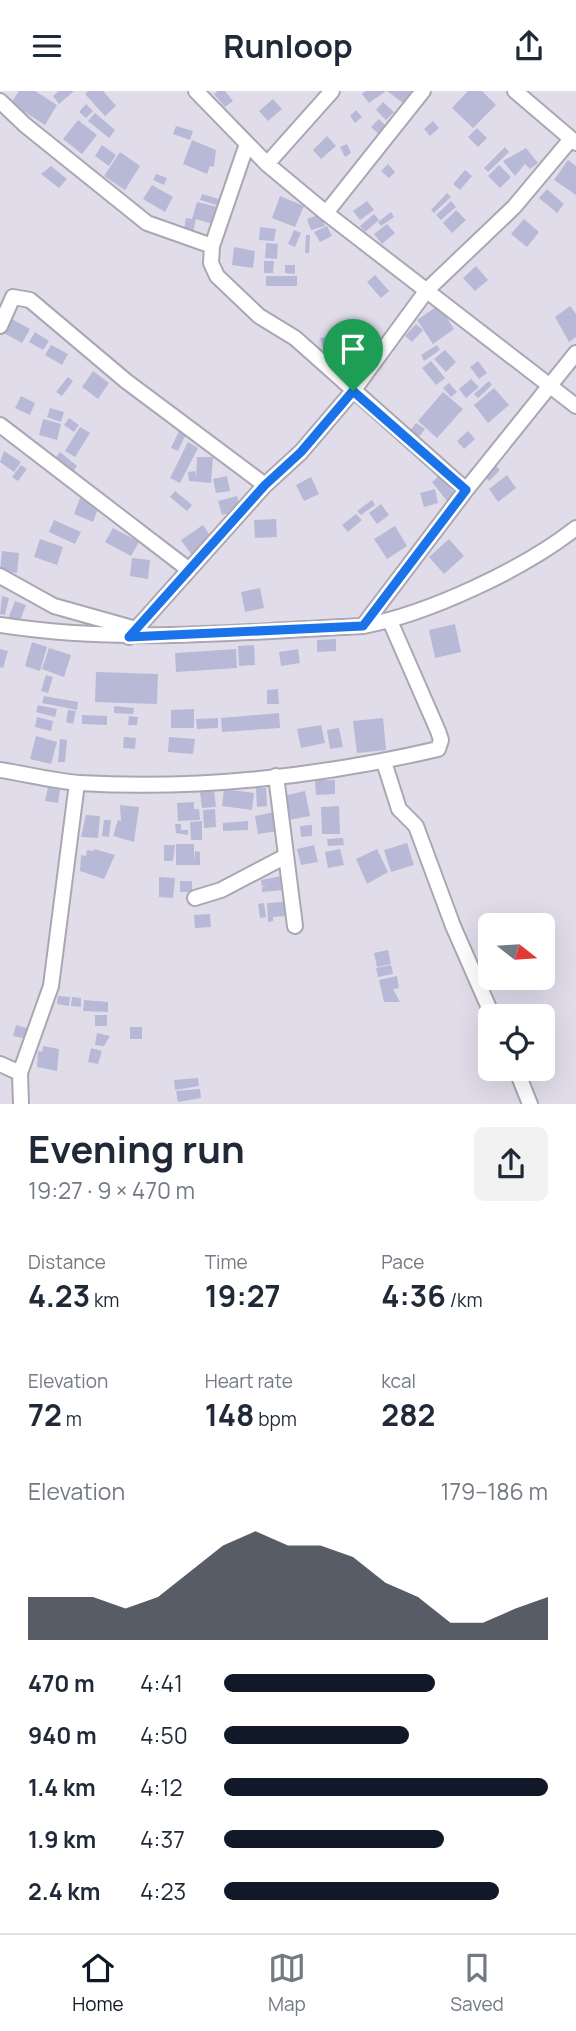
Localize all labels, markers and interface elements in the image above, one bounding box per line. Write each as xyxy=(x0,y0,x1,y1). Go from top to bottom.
text: Runloop xyxy=(223,24,353,68)
icon: menu xyxy=(28,27,66,65)
icon: share xyxy=(510,27,548,65)
pin xyxy=(323,319,383,391)
icon: arrive xyxy=(334,330,372,368)
north arrow xyxy=(478,913,555,991)
map controls xyxy=(478,913,555,1081)
button: locate xyxy=(478,1004,555,1081)
text: Evening run xyxy=(28,1122,245,1174)
button: share xyxy=(474,1127,548,1201)
text: 19:27 · 9 × 470 m xyxy=(28,1174,195,1206)
text: Distance xyxy=(28,1249,106,1275)
text: Time xyxy=(205,1249,248,1275)
text: Pace xyxy=(381,1249,424,1275)
text: 4.23 xyxy=(28,1275,90,1316)
text: 19:27 xyxy=(205,1275,281,1316)
text: 4:36 xyxy=(381,1275,446,1316)
text: km xyxy=(90,1287,119,1313)
text: /km xyxy=(446,1287,483,1313)
text: Elevation xyxy=(28,1368,108,1394)
text: Heart rate xyxy=(205,1368,293,1394)
text: kcal xyxy=(381,1368,416,1394)
text: 72 xyxy=(28,1394,62,1435)
text: 148 xyxy=(205,1394,254,1435)
text: 282 xyxy=(381,1394,435,1435)
text: m xyxy=(62,1406,82,1432)
text: bpm xyxy=(254,1406,297,1432)
text: Elevation xyxy=(28,1475,125,1507)
text: 179–186 m xyxy=(441,1475,548,1507)
text: 470 m xyxy=(28,1667,95,1699)
text: 4:41 xyxy=(140,1667,183,1699)
text: 940 m xyxy=(28,1719,97,1751)
text: 4:50 xyxy=(140,1719,188,1751)
text: 1.4 km xyxy=(28,1771,96,1803)
text: 4:12 xyxy=(140,1771,183,1803)
text: 1.9 km xyxy=(28,1823,96,1855)
text: 4:37 xyxy=(140,1823,185,1855)
text: 2.4 km xyxy=(28,1875,100,1907)
text: 4:23 xyxy=(140,1875,186,1907)
tab: Home xyxy=(72,1949,124,2017)
tab: Map xyxy=(268,1949,306,2017)
tab: Saved xyxy=(450,1949,504,2017)

